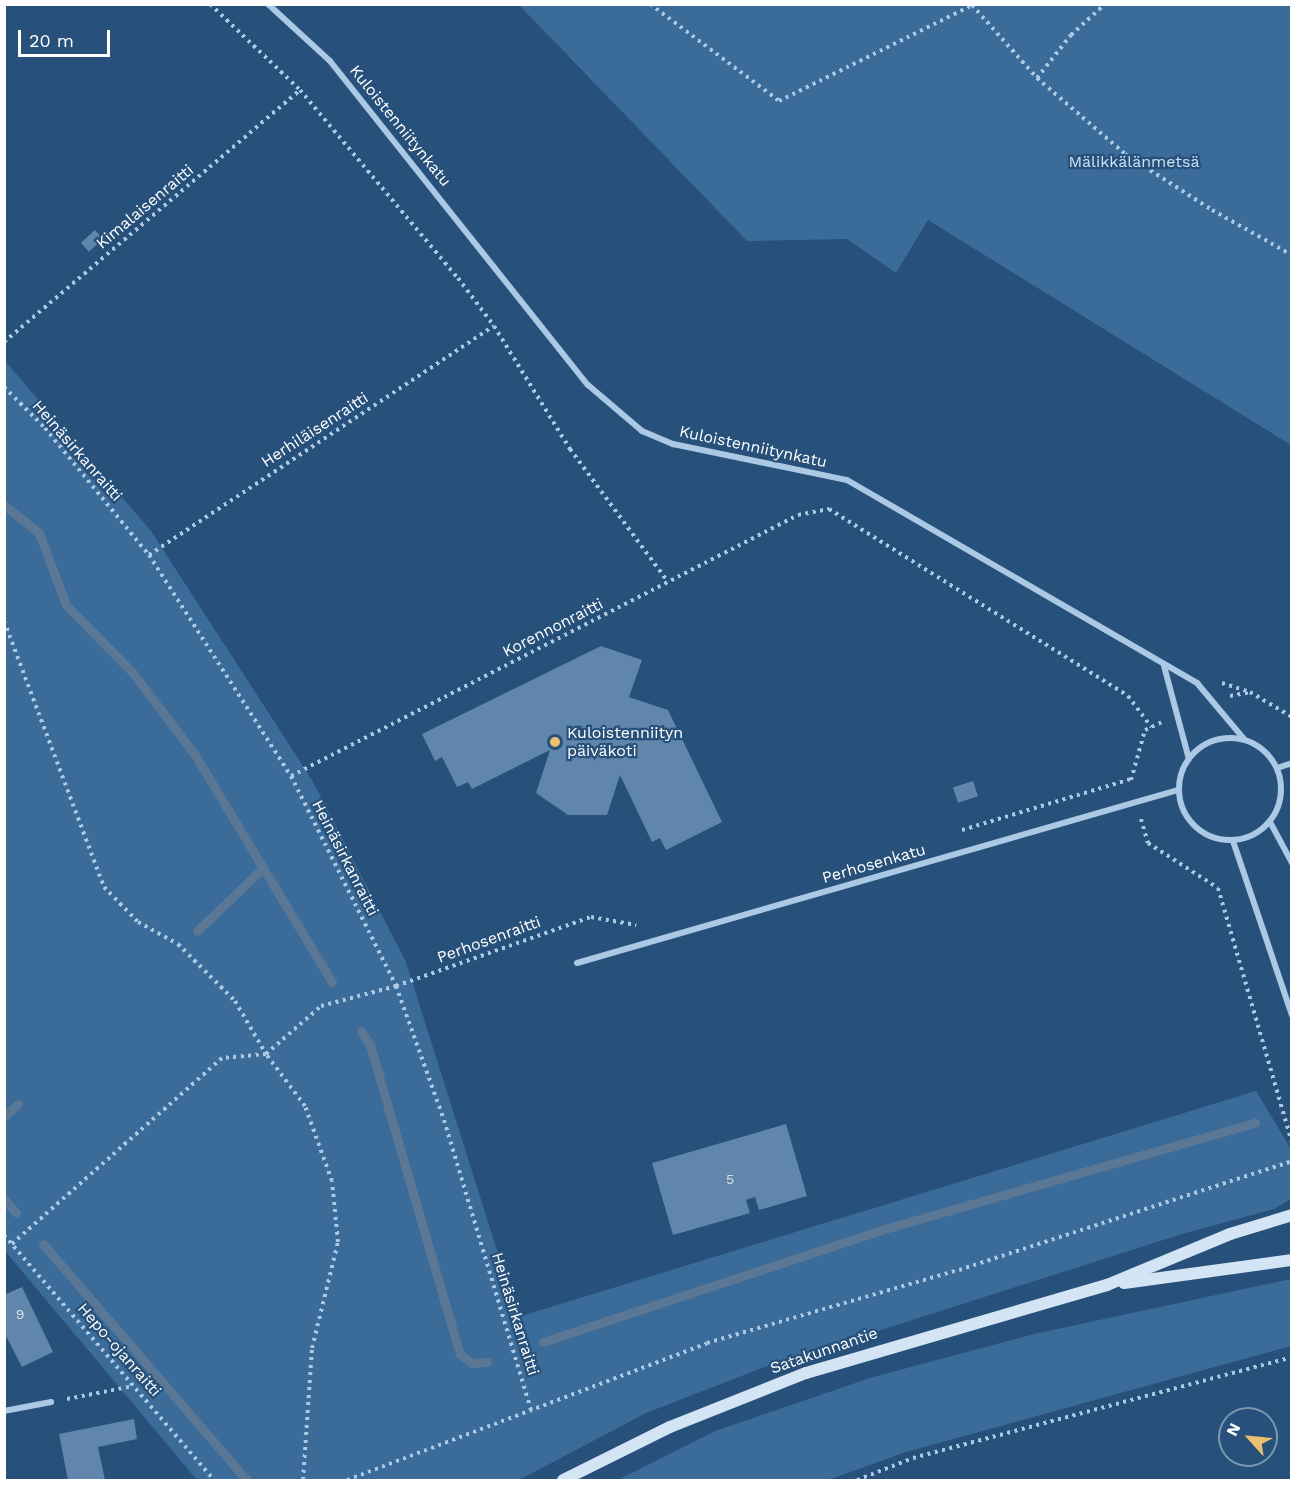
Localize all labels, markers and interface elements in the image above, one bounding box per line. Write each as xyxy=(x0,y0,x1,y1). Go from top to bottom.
scale bar xyxy=(21,18,112,56)
text: 20 m xyxy=(29,30,74,51)
street label: Kuloistenniitynkatu xyxy=(345,61,455,191)
park label: Mälikkälänmetsä xyxy=(1068,152,1200,172)
street label: Kimalaisenraitti xyxy=(92,161,198,253)
street label: Herhiläisenraitti xyxy=(258,388,372,472)
street label: Heinäsirkanraitti xyxy=(28,397,126,505)
street label: Kuloistenniitynkatu xyxy=(677,422,829,472)
street label: Korennonraitti xyxy=(499,594,607,662)
place label: Kuloistenniityn päiväkoti xyxy=(567,723,683,761)
marker: Kuloistenniityn päiväkoti xyxy=(548,735,562,749)
street label: Heinäsirkanraitti xyxy=(308,797,382,919)
street label: Perhosenkatu xyxy=(820,840,928,888)
street label: Perhosenraitti xyxy=(435,912,543,968)
house number: 5 xyxy=(726,1171,734,1187)
street label: Heinäsirkanraitti xyxy=(487,1250,543,1378)
street label: Hepo-ojanraitti xyxy=(73,1299,165,1401)
house number: 9 xyxy=(16,1306,24,1322)
street label: Satakunnantie xyxy=(768,1324,880,1378)
north arrow xyxy=(1218,1407,1278,1467)
text: N xyxy=(1222,1420,1244,1439)

